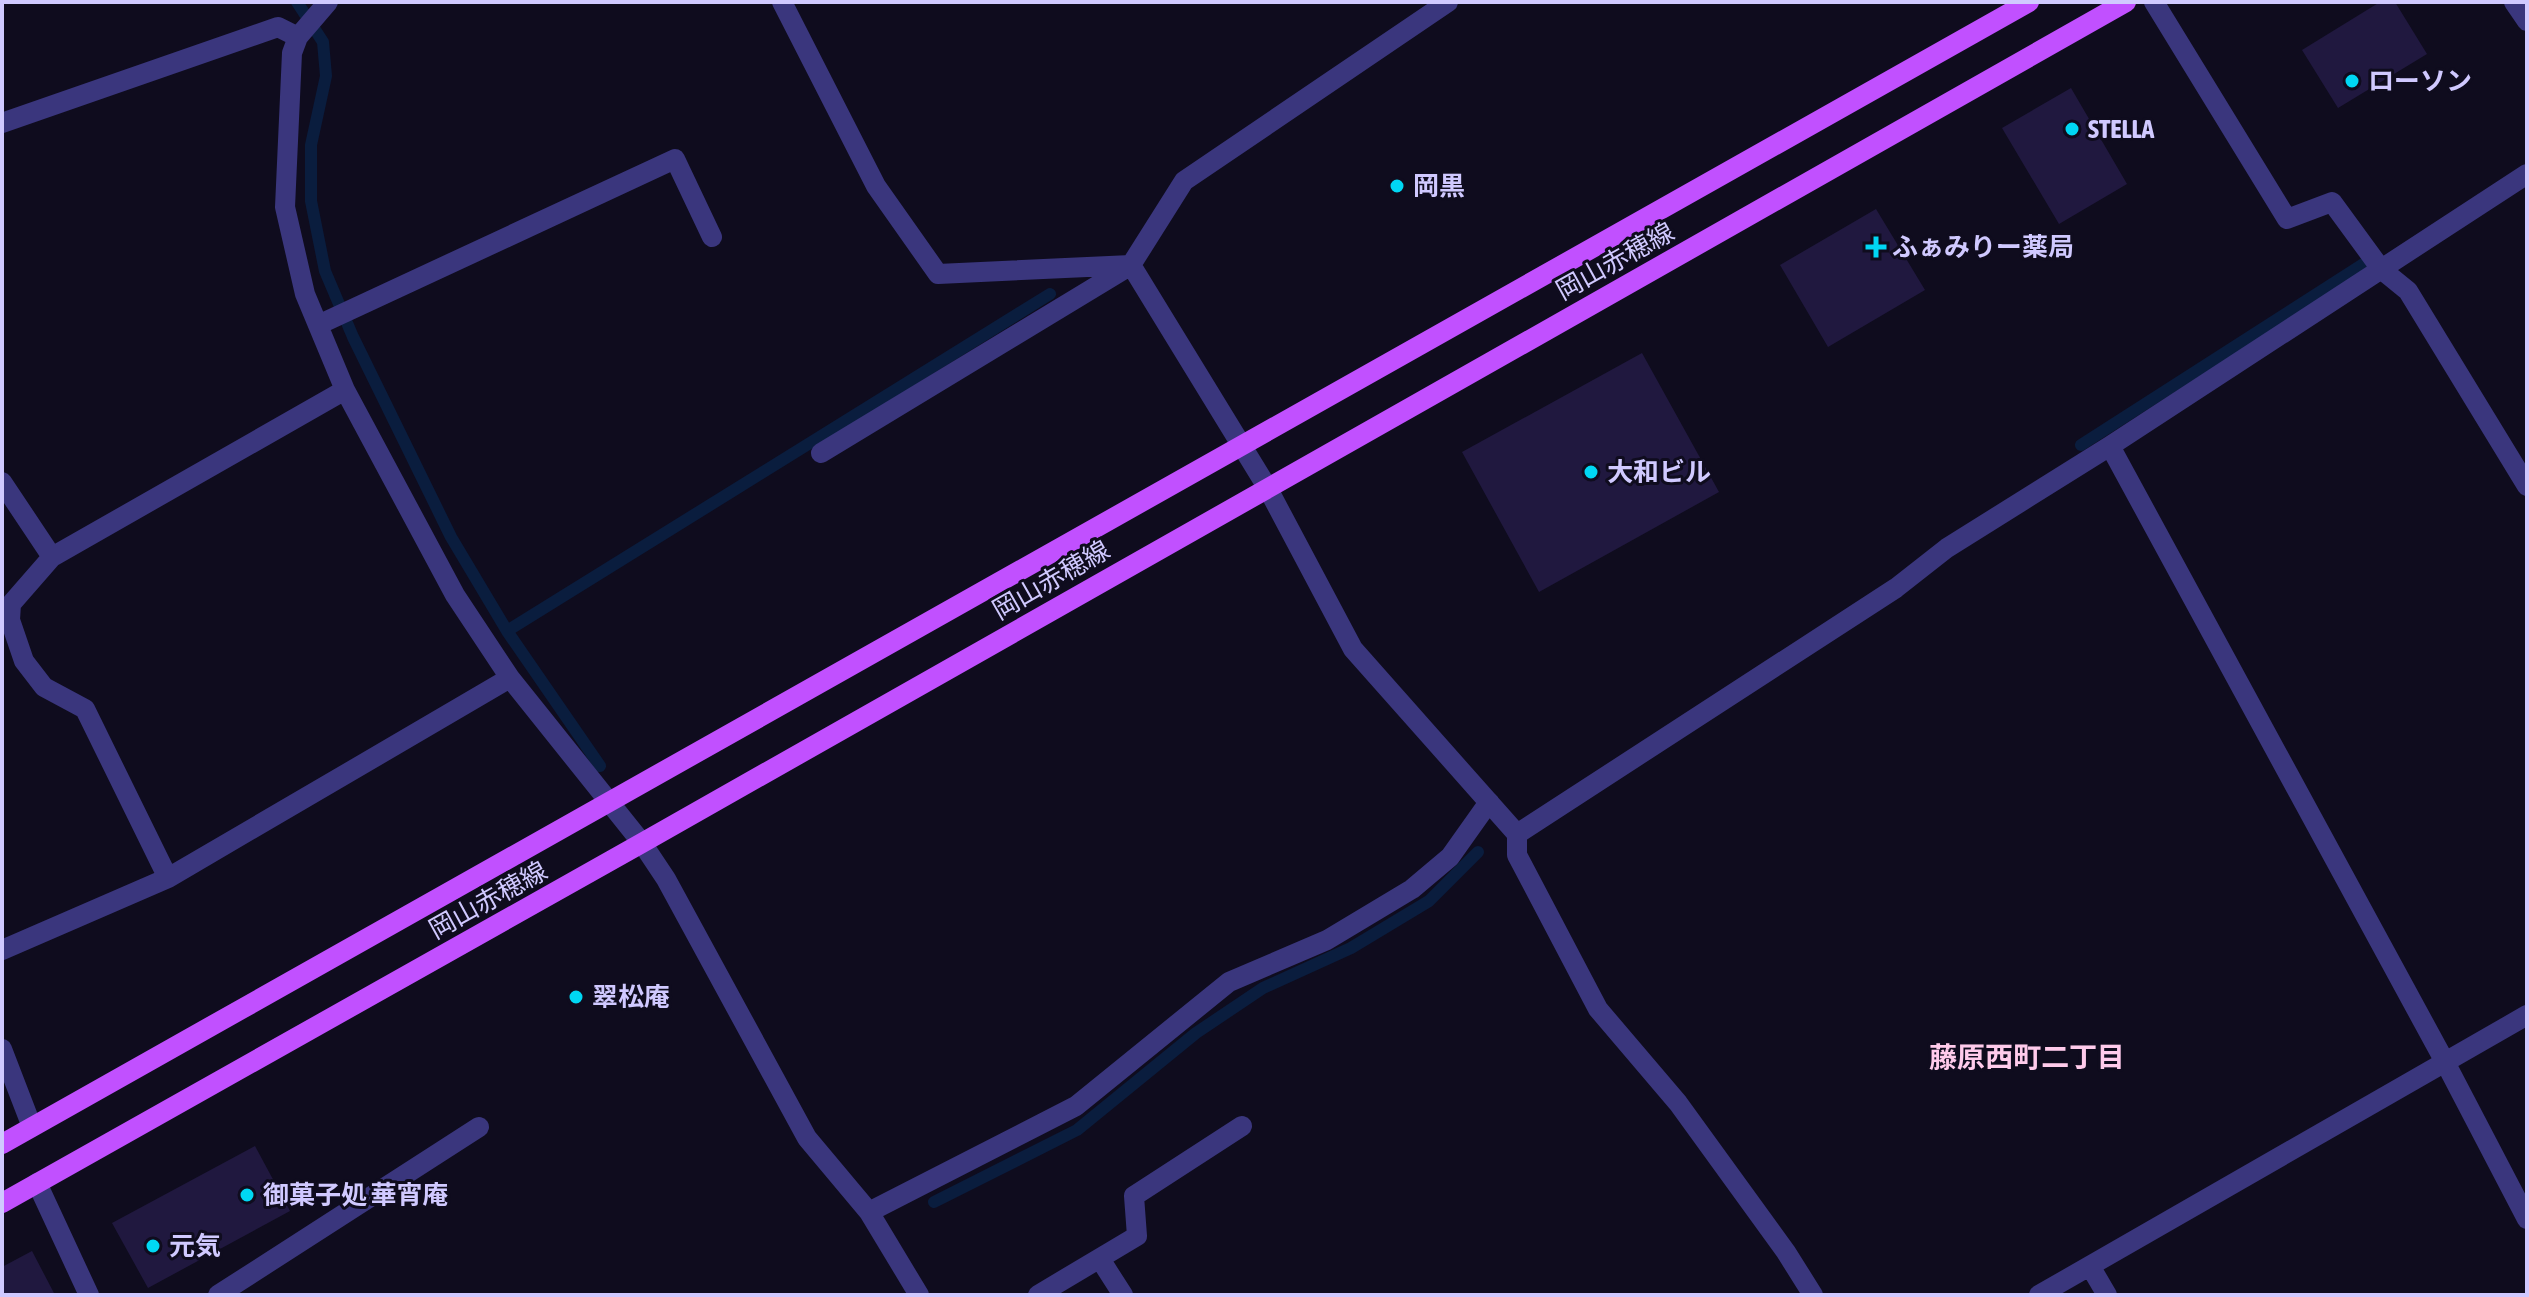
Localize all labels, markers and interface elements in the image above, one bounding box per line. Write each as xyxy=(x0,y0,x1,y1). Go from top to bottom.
place label: ローソン xyxy=(2368,66,2472,96)
marker: ローソン xyxy=(2343,72,2361,90)
place label: STELLA xyxy=(2088,114,2155,144)
marker: STELLA xyxy=(2063,120,2081,138)
place label: 岡黒 xyxy=(1413,171,1465,201)
marker: 岡黒 xyxy=(1388,177,1406,195)
street label: 岡山赤穂線 xyxy=(1551,216,1679,306)
place label: ふぁみりー薬局 xyxy=(1892,232,2074,262)
marker: ふぁみりー薬局 xyxy=(1867,238,1885,256)
place label: 大和ビル xyxy=(1607,457,1711,487)
marker: 大和ビル xyxy=(1582,463,1600,481)
street label: 岡山赤穂線 xyxy=(987,535,1115,625)
street label: 岡山赤穂線 xyxy=(424,855,552,945)
place label: 翠松庵 xyxy=(592,982,670,1012)
marker: 翠松庵 xyxy=(567,988,585,1006)
district label: 藤原西町二丁目 xyxy=(1929,1041,2125,1073)
place label: 御菓子処 華宵庵 xyxy=(263,1180,449,1210)
marker: 御菓子処 華宵庵 xyxy=(238,1186,256,1204)
place label: 元気 xyxy=(169,1231,221,1261)
marker: 元気 xyxy=(144,1237,162,1255)

